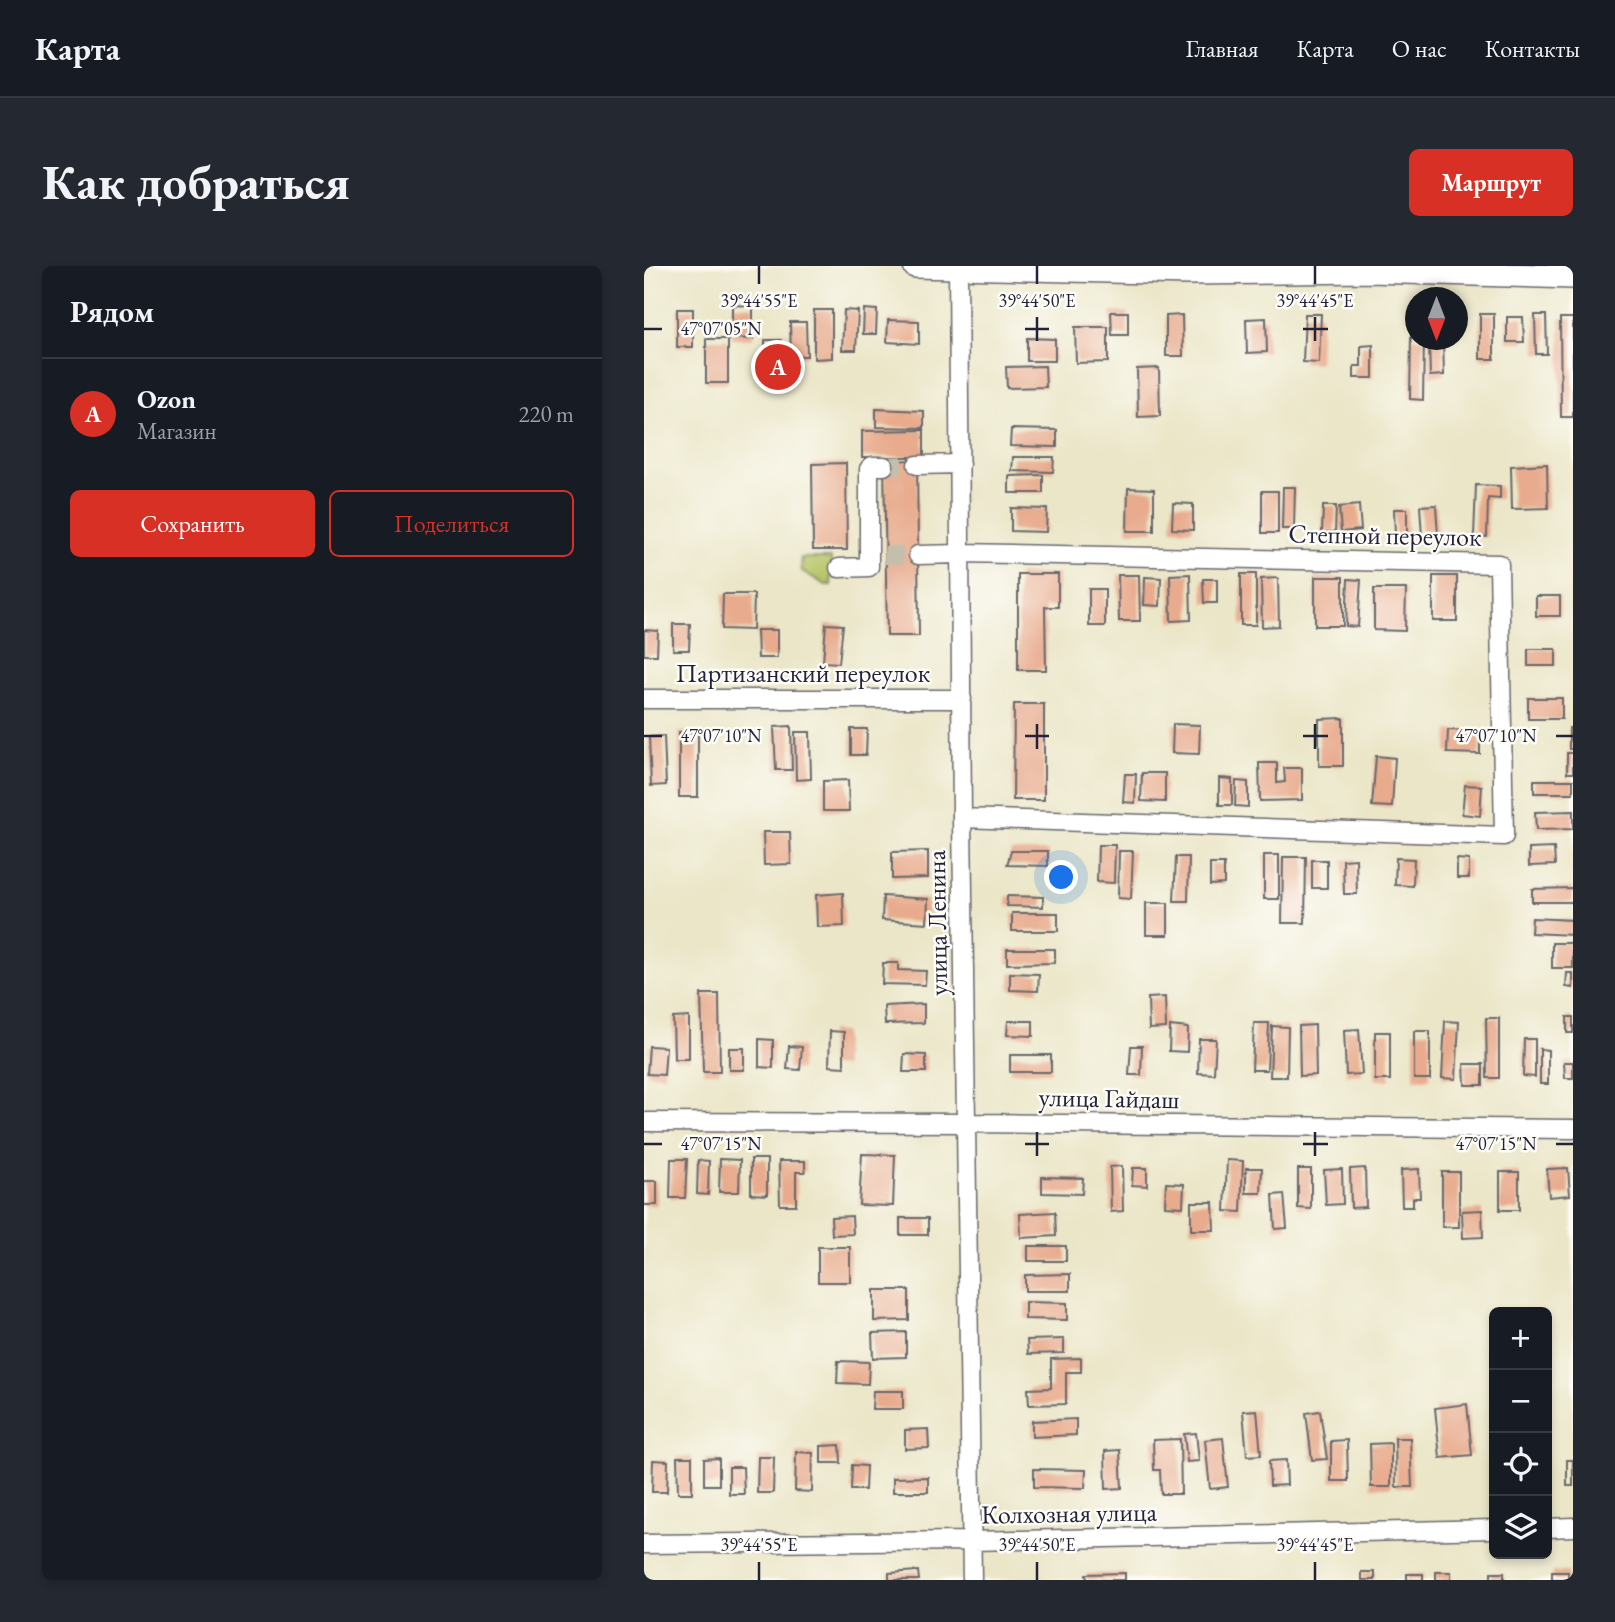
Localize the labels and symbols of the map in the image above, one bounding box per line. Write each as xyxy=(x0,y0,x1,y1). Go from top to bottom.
north arrow xyxy=(1405,287,1468,350)
text: 39°44'55"E xyxy=(721,289,797,312)
text: 39°44'50"E xyxy=(999,289,1075,312)
text: 39°44'45"E xyxy=(1277,289,1353,312)
text: 47°07'05"N xyxy=(681,317,762,340)
pin: A xyxy=(755,341,801,393)
street label: Степной переулок xyxy=(1288,516,1482,554)
street label: Партизанский переулок xyxy=(676,656,931,690)
text: 47°07'10"N xyxy=(681,724,762,747)
text: 47°07'10"N xyxy=(1456,724,1537,747)
street label: улица Ленина xyxy=(919,849,955,996)
your location xyxy=(1044,860,1078,894)
street label: улица Гайдаш xyxy=(1038,1080,1180,1116)
text: 47°07'15"N xyxy=(681,1132,762,1155)
text: 47°07'15"N xyxy=(1456,1132,1537,1155)
street label: Колхозная улица xyxy=(981,1494,1158,1532)
text: 39°44'55"E xyxy=(721,1533,797,1556)
text: 39°44'50"E xyxy=(999,1533,1075,1556)
text: 39°44'45"E xyxy=(1277,1533,1353,1556)

